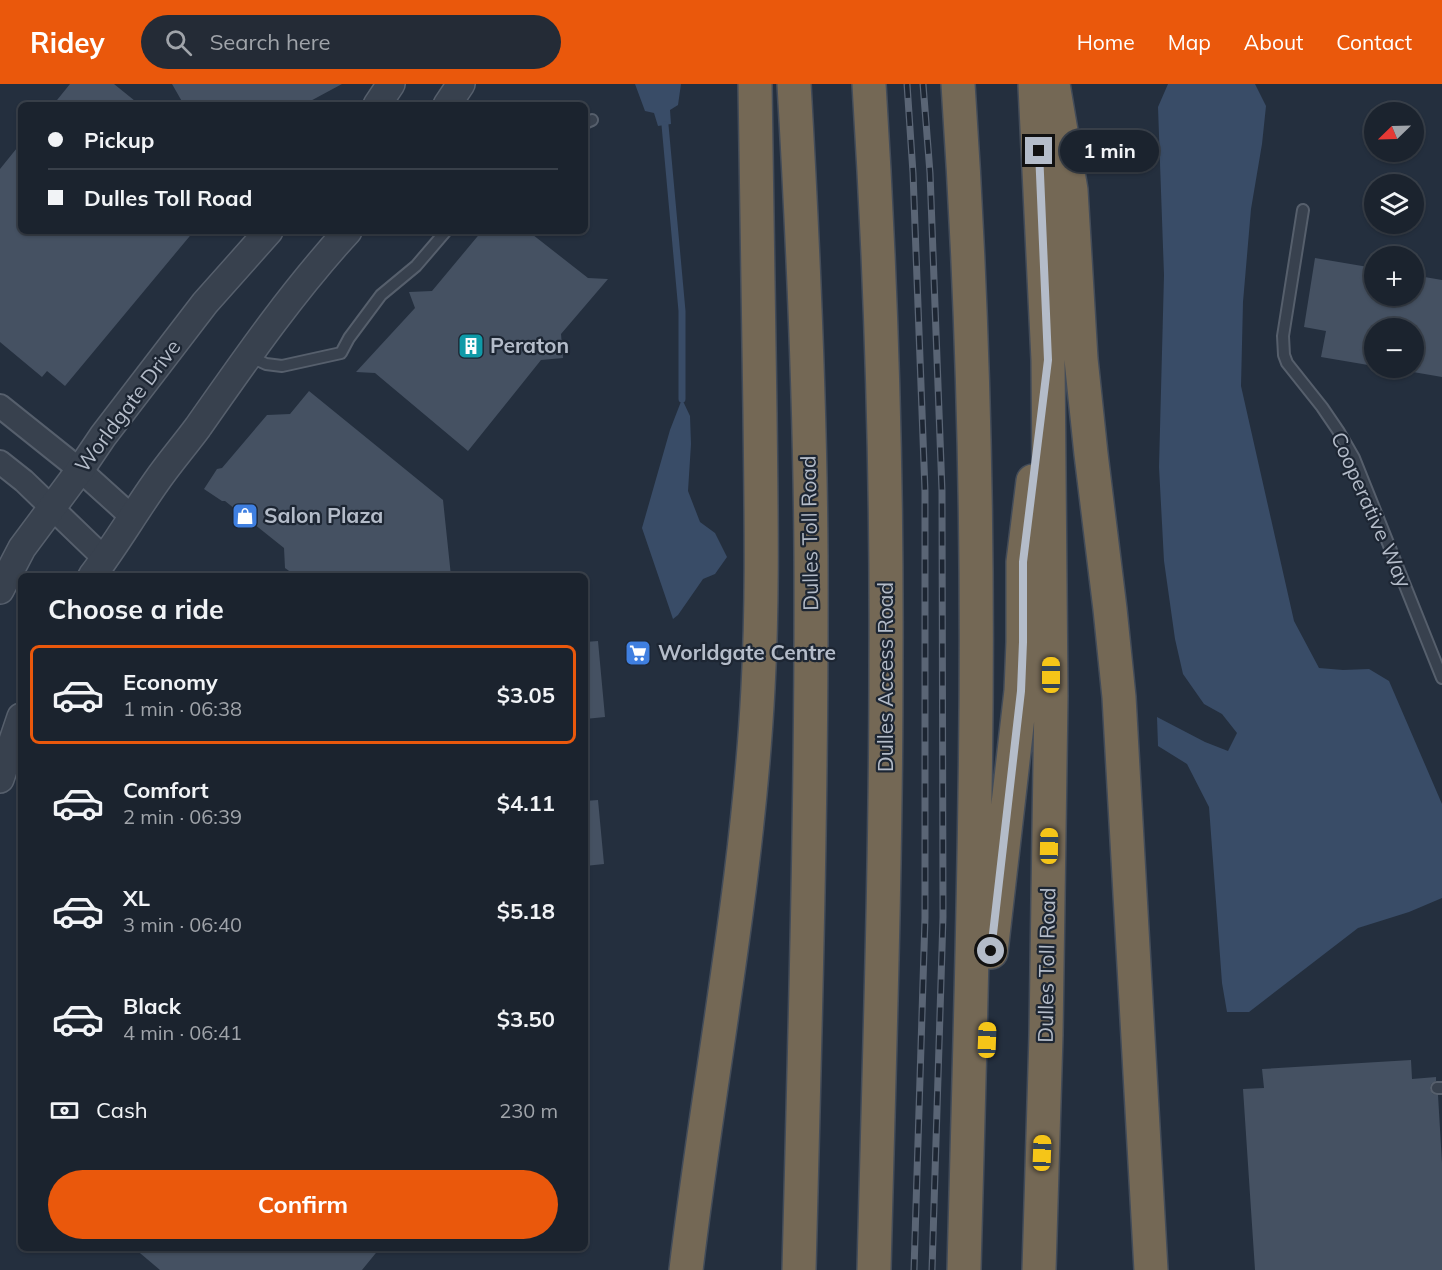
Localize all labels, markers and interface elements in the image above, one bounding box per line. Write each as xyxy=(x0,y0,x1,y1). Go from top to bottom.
search box xyxy=(141,15,561,69)
text: Ridey xyxy=(30,25,105,60)
icon: search xyxy=(162,26,195,59)
text: Search here xyxy=(210,28,331,56)
text: Home xyxy=(1077,29,1135,55)
text: Map xyxy=(1168,29,1211,55)
text: About xyxy=(1244,29,1303,55)
text: Contact xyxy=(1336,29,1412,55)
north arrow xyxy=(1364,102,1424,162)
map controls xyxy=(1364,102,1424,378)
text: Pickup xyxy=(84,126,154,154)
callout: 1 min xyxy=(1060,130,1159,172)
route end xyxy=(1025,137,1052,164)
text: 1 min xyxy=(1083,138,1136,163)
button: layers xyxy=(1364,174,1424,234)
text: Dulles Toll Road xyxy=(84,184,252,212)
button: + xyxy=(1364,246,1424,306)
button: − xyxy=(1364,318,1424,378)
building icon: Peraton xyxy=(456,331,486,361)
place label: Peraton xyxy=(490,332,569,358)
street label: Worldgate Drive xyxy=(69,334,186,477)
street label: Cooperative Way xyxy=(1326,428,1418,592)
street label: Dulles Toll Road xyxy=(795,455,823,611)
shop icon: Salon Plaza xyxy=(230,501,260,531)
place label: Salon Plaza xyxy=(264,502,383,528)
street label: Dulles Access Road xyxy=(872,582,898,772)
text: Choose a ride xyxy=(48,592,224,626)
supermarket icon: Worldgate Centre xyxy=(623,638,653,668)
place label: Worldgate Centre xyxy=(658,639,836,665)
car xyxy=(1042,657,1060,693)
icon: car xyxy=(51,668,105,722)
text: Economy xyxy=(123,668,218,696)
text: $3.05 xyxy=(497,681,555,709)
text: 1 min · 06:38 xyxy=(123,696,242,721)
icon: car xyxy=(51,776,105,830)
text: Comfort xyxy=(123,776,209,804)
text: $4.11 xyxy=(497,789,555,817)
text: 2 min · 06:39 xyxy=(123,804,242,829)
car xyxy=(1040,828,1058,864)
icon: car xyxy=(51,884,105,938)
text: XL xyxy=(123,884,150,912)
street label: Dulles Toll Road xyxy=(1032,887,1060,1043)
text: $5.18 xyxy=(497,897,555,925)
text: 3 min · 06:40 xyxy=(123,912,242,937)
route start xyxy=(977,937,1004,964)
icon: car xyxy=(51,992,105,1046)
text: Black xyxy=(123,992,181,1020)
text: $3.50 xyxy=(497,1005,555,1033)
text: 4 min · 06:41 xyxy=(123,1020,242,1045)
car xyxy=(977,1022,997,1058)
icon: cash xyxy=(48,1094,81,1127)
text: Cash xyxy=(96,1096,148,1124)
text: 230 m xyxy=(499,1098,558,1123)
car xyxy=(1032,1135,1052,1171)
button: Confirm xyxy=(48,1170,558,1239)

